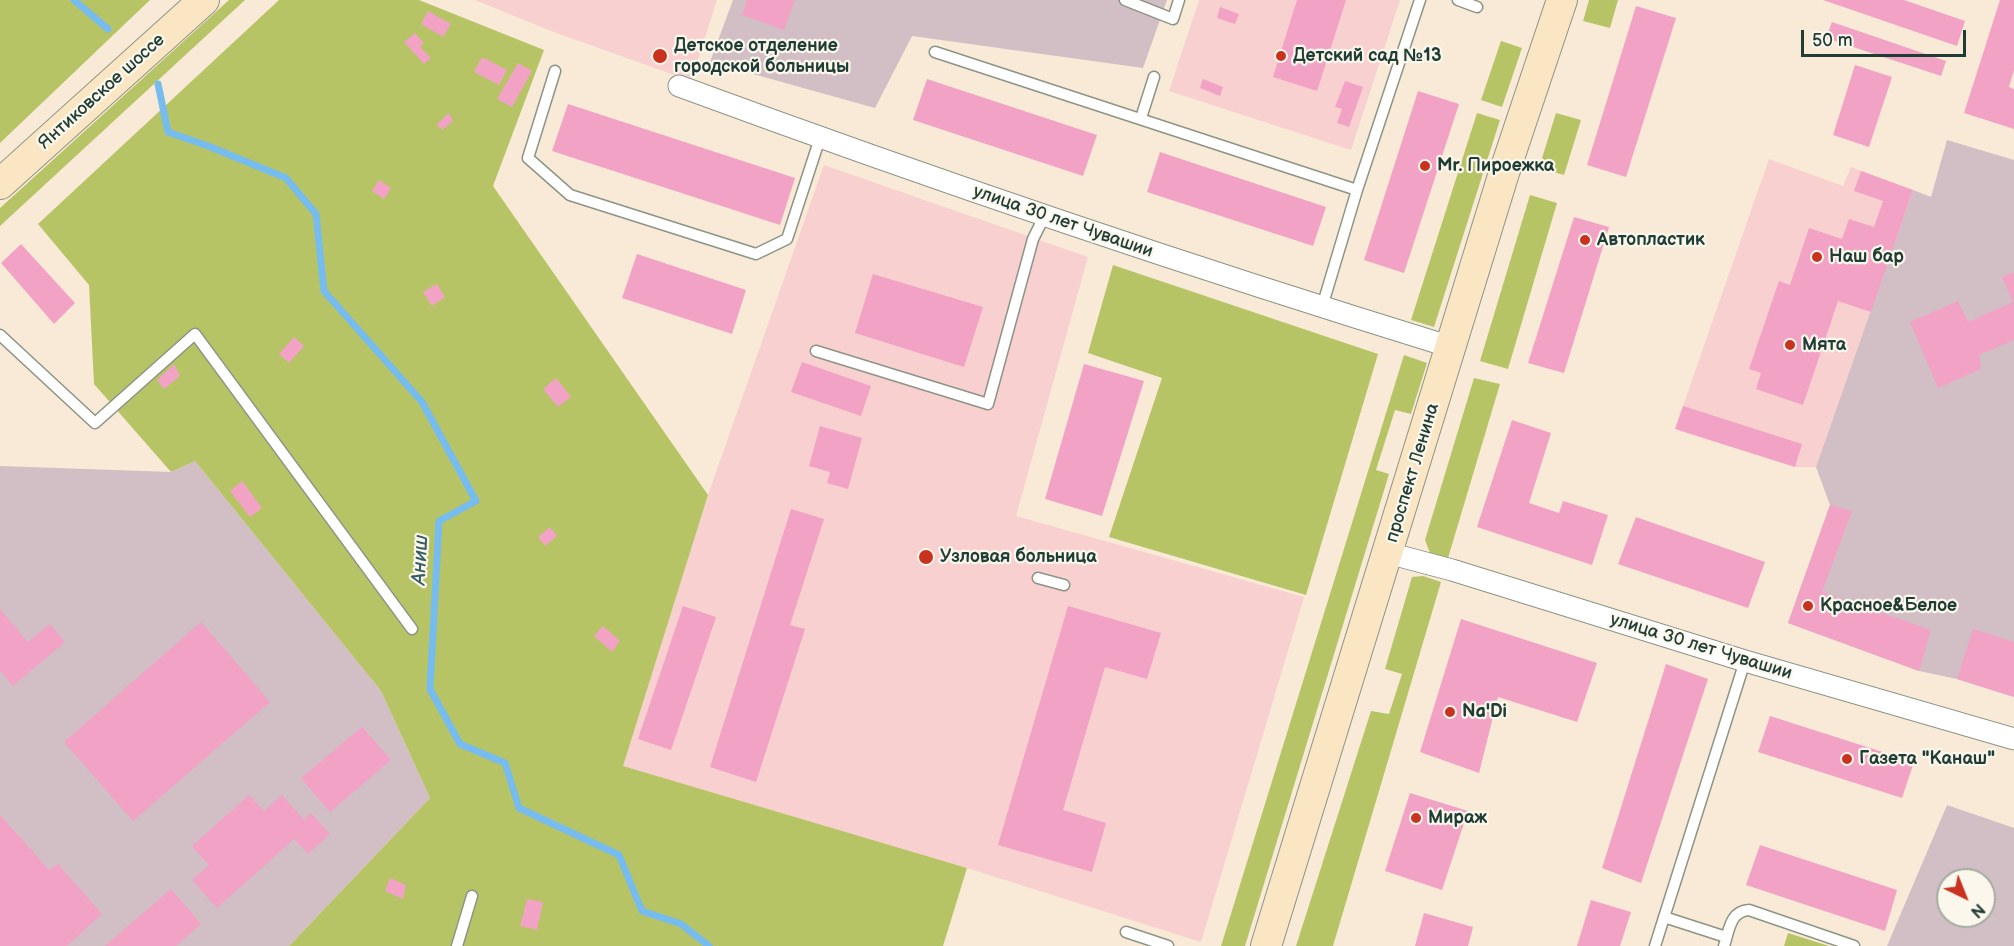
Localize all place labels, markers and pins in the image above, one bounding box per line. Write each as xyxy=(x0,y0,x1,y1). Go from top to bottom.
place label: Детское отделение городской больницы xyxy=(674,35,849,78)
place label: Детский сад №13 xyxy=(1293,45,1441,67)
marker: Детское отделение городской больницы xyxy=(651,47,669,65)
marker: Детский сад №13 xyxy=(1274,49,1288,63)
place label: Mr. Пироежка xyxy=(1437,155,1554,177)
marker: Mr. Пироежка xyxy=(1418,159,1432,173)
place label: Автопластик xyxy=(1597,229,1705,251)
marker: Автопластик xyxy=(1578,233,1592,247)
place label: Наш бар xyxy=(1829,246,1904,268)
marker: Наш бар xyxy=(1810,250,1824,264)
place label: Мята xyxy=(1802,334,1846,356)
marker: Мята xyxy=(1783,338,1797,352)
place label: Узловая больница xyxy=(940,546,1097,568)
marker: Узловая больница xyxy=(917,548,935,566)
place label: Красное&Белое xyxy=(1820,595,1957,617)
marker: Красное&Белое xyxy=(1801,599,1815,613)
place label: Na'Di xyxy=(1462,701,1507,723)
marker: Na'Di xyxy=(1443,705,1457,719)
place label: Газета "Канаш" xyxy=(1859,748,1995,770)
marker: Газета "Канаш" xyxy=(1840,752,1854,766)
place label: Мираж xyxy=(1428,807,1487,829)
marker: Мираж xyxy=(1409,811,1423,825)

